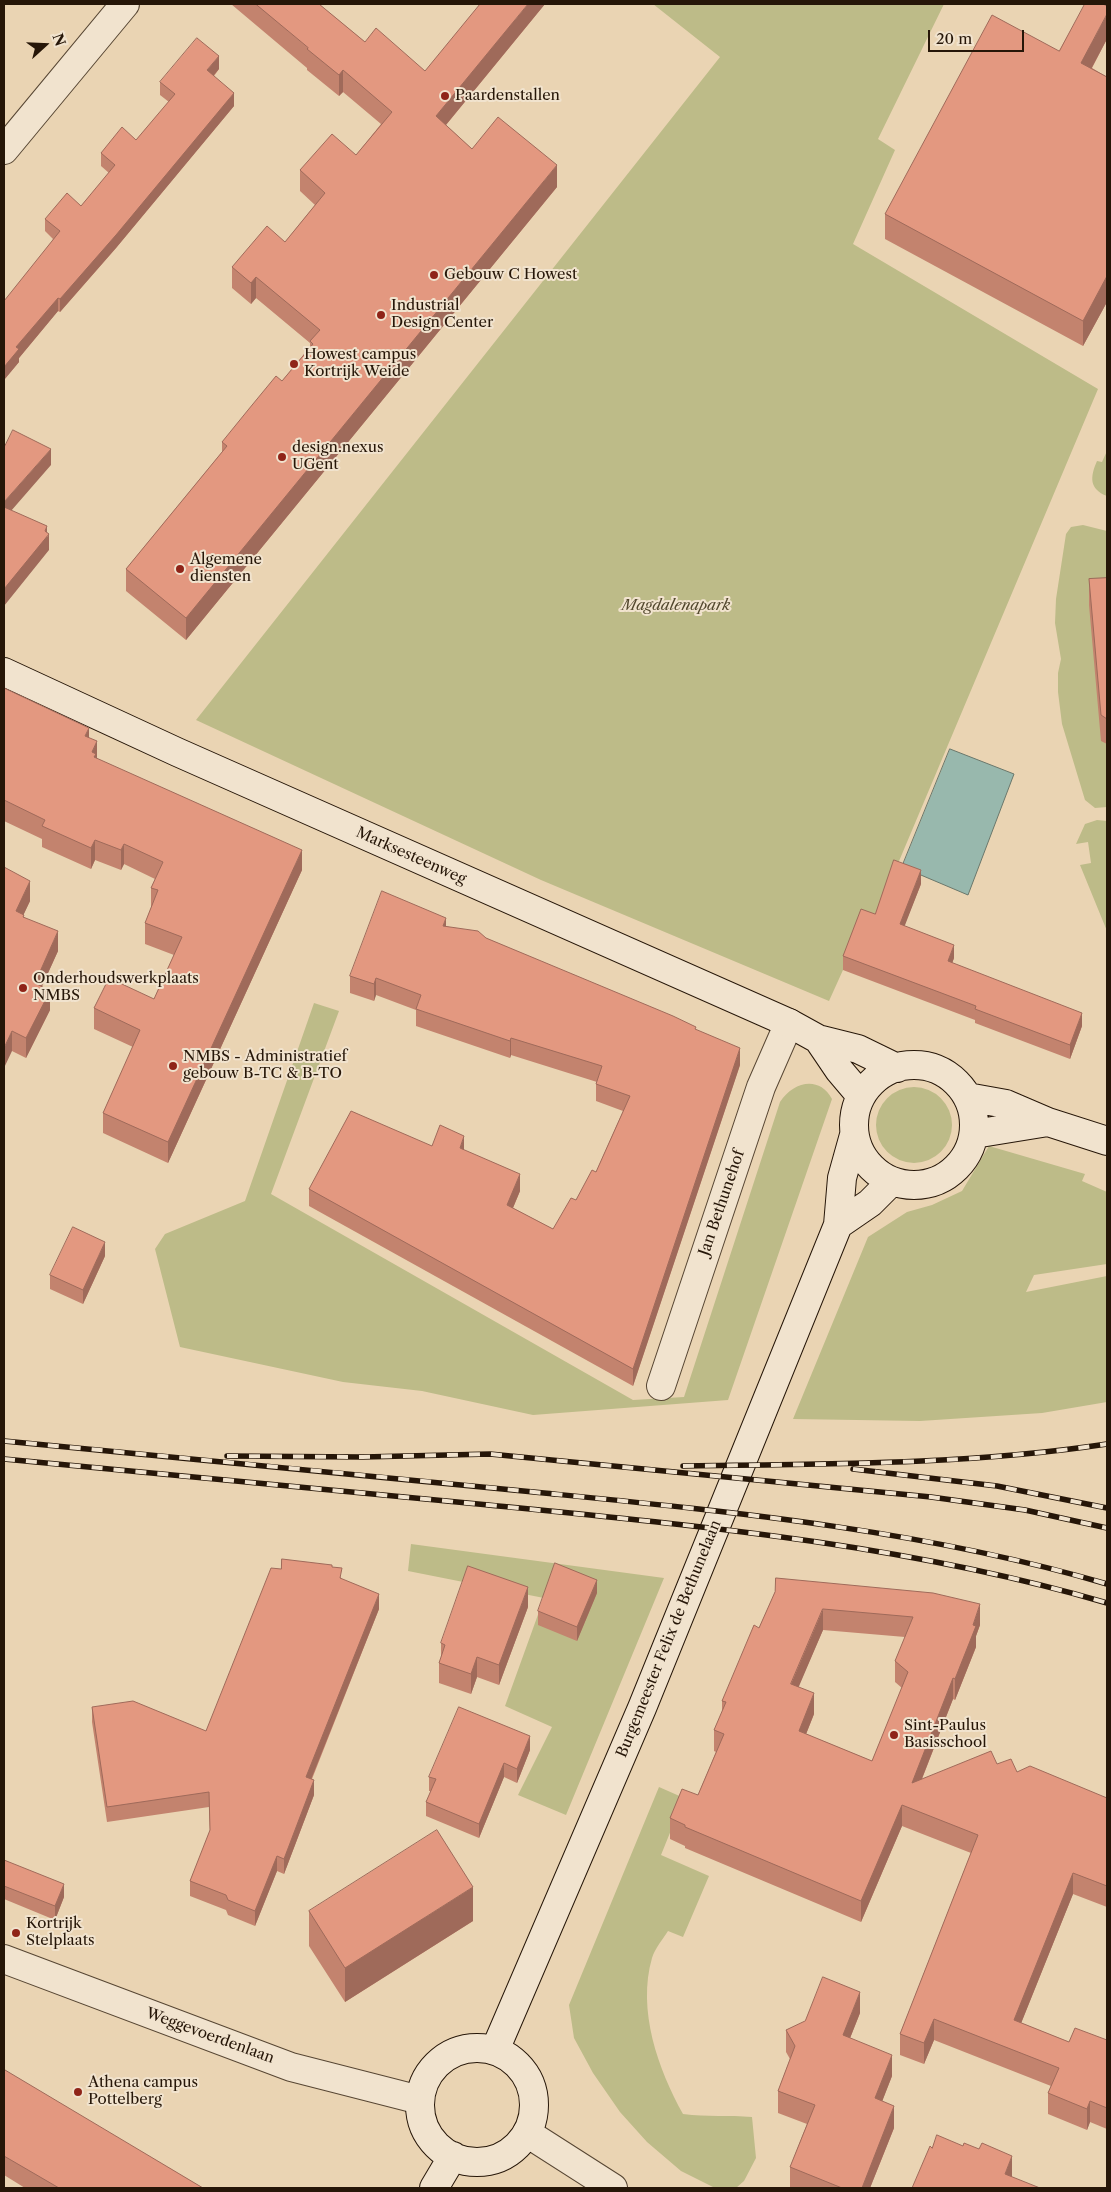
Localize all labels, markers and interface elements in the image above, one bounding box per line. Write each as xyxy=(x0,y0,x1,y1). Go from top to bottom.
north arrow xyxy=(20,20,70,70)
scale bar xyxy=(931,20,1027,52)
text: 20 m xyxy=(936,29,972,48)
text: N xyxy=(49,31,70,49)
place label: Paardenstallen xyxy=(455,87,560,105)
marker: Paardenstallen xyxy=(439,90,451,102)
place label: Gebouw C Howest xyxy=(444,266,577,284)
marker: Gebouw C Howest xyxy=(428,269,440,281)
place label: Industrial Design Center xyxy=(391,297,493,332)
marker: Industrial Design Center xyxy=(375,309,387,321)
place label: Howest campus Kortrijk Weide xyxy=(304,346,416,381)
marker: Howest campus Kortrijk Weide xyxy=(288,358,300,370)
place label: design.nexus UGent xyxy=(292,439,384,474)
marker: design.nexus UGent xyxy=(276,451,288,463)
place label: Algemene diensten xyxy=(190,551,262,586)
marker: Algemene diensten xyxy=(174,563,186,575)
park label: Magdalenapark xyxy=(622,597,730,615)
street label: Marksesteenweg xyxy=(353,824,469,888)
place label: Onderhoudswerkplaats NMBS xyxy=(33,970,199,1005)
marker: Onderhoudswerkplaats NMBS xyxy=(17,982,29,994)
place label: NMBS - Administratief gebouw B-TC & B-TO xyxy=(183,1048,347,1083)
marker: NMBS - Administratief gebouw B-TC & B-TO xyxy=(167,1060,179,1072)
street label: Jan Bethunehof xyxy=(695,1148,749,1258)
street label: Burgemeester Felix de Bethunelaan xyxy=(613,1518,725,1760)
place label: Sint-Paulus Basisschool xyxy=(904,1717,987,1752)
marker: Sint-Paulus Basisschool xyxy=(888,1729,900,1741)
place label: Kortrijk Stelplaats xyxy=(26,1915,95,1950)
marker: Kortrijk Stelplaats xyxy=(10,1927,22,1939)
street label: Weggevoerdenlaan xyxy=(143,2004,277,2068)
place label: Athena campus Pottelberg xyxy=(88,2074,198,2109)
marker: Athena campus Pottelberg xyxy=(72,2086,84,2098)

